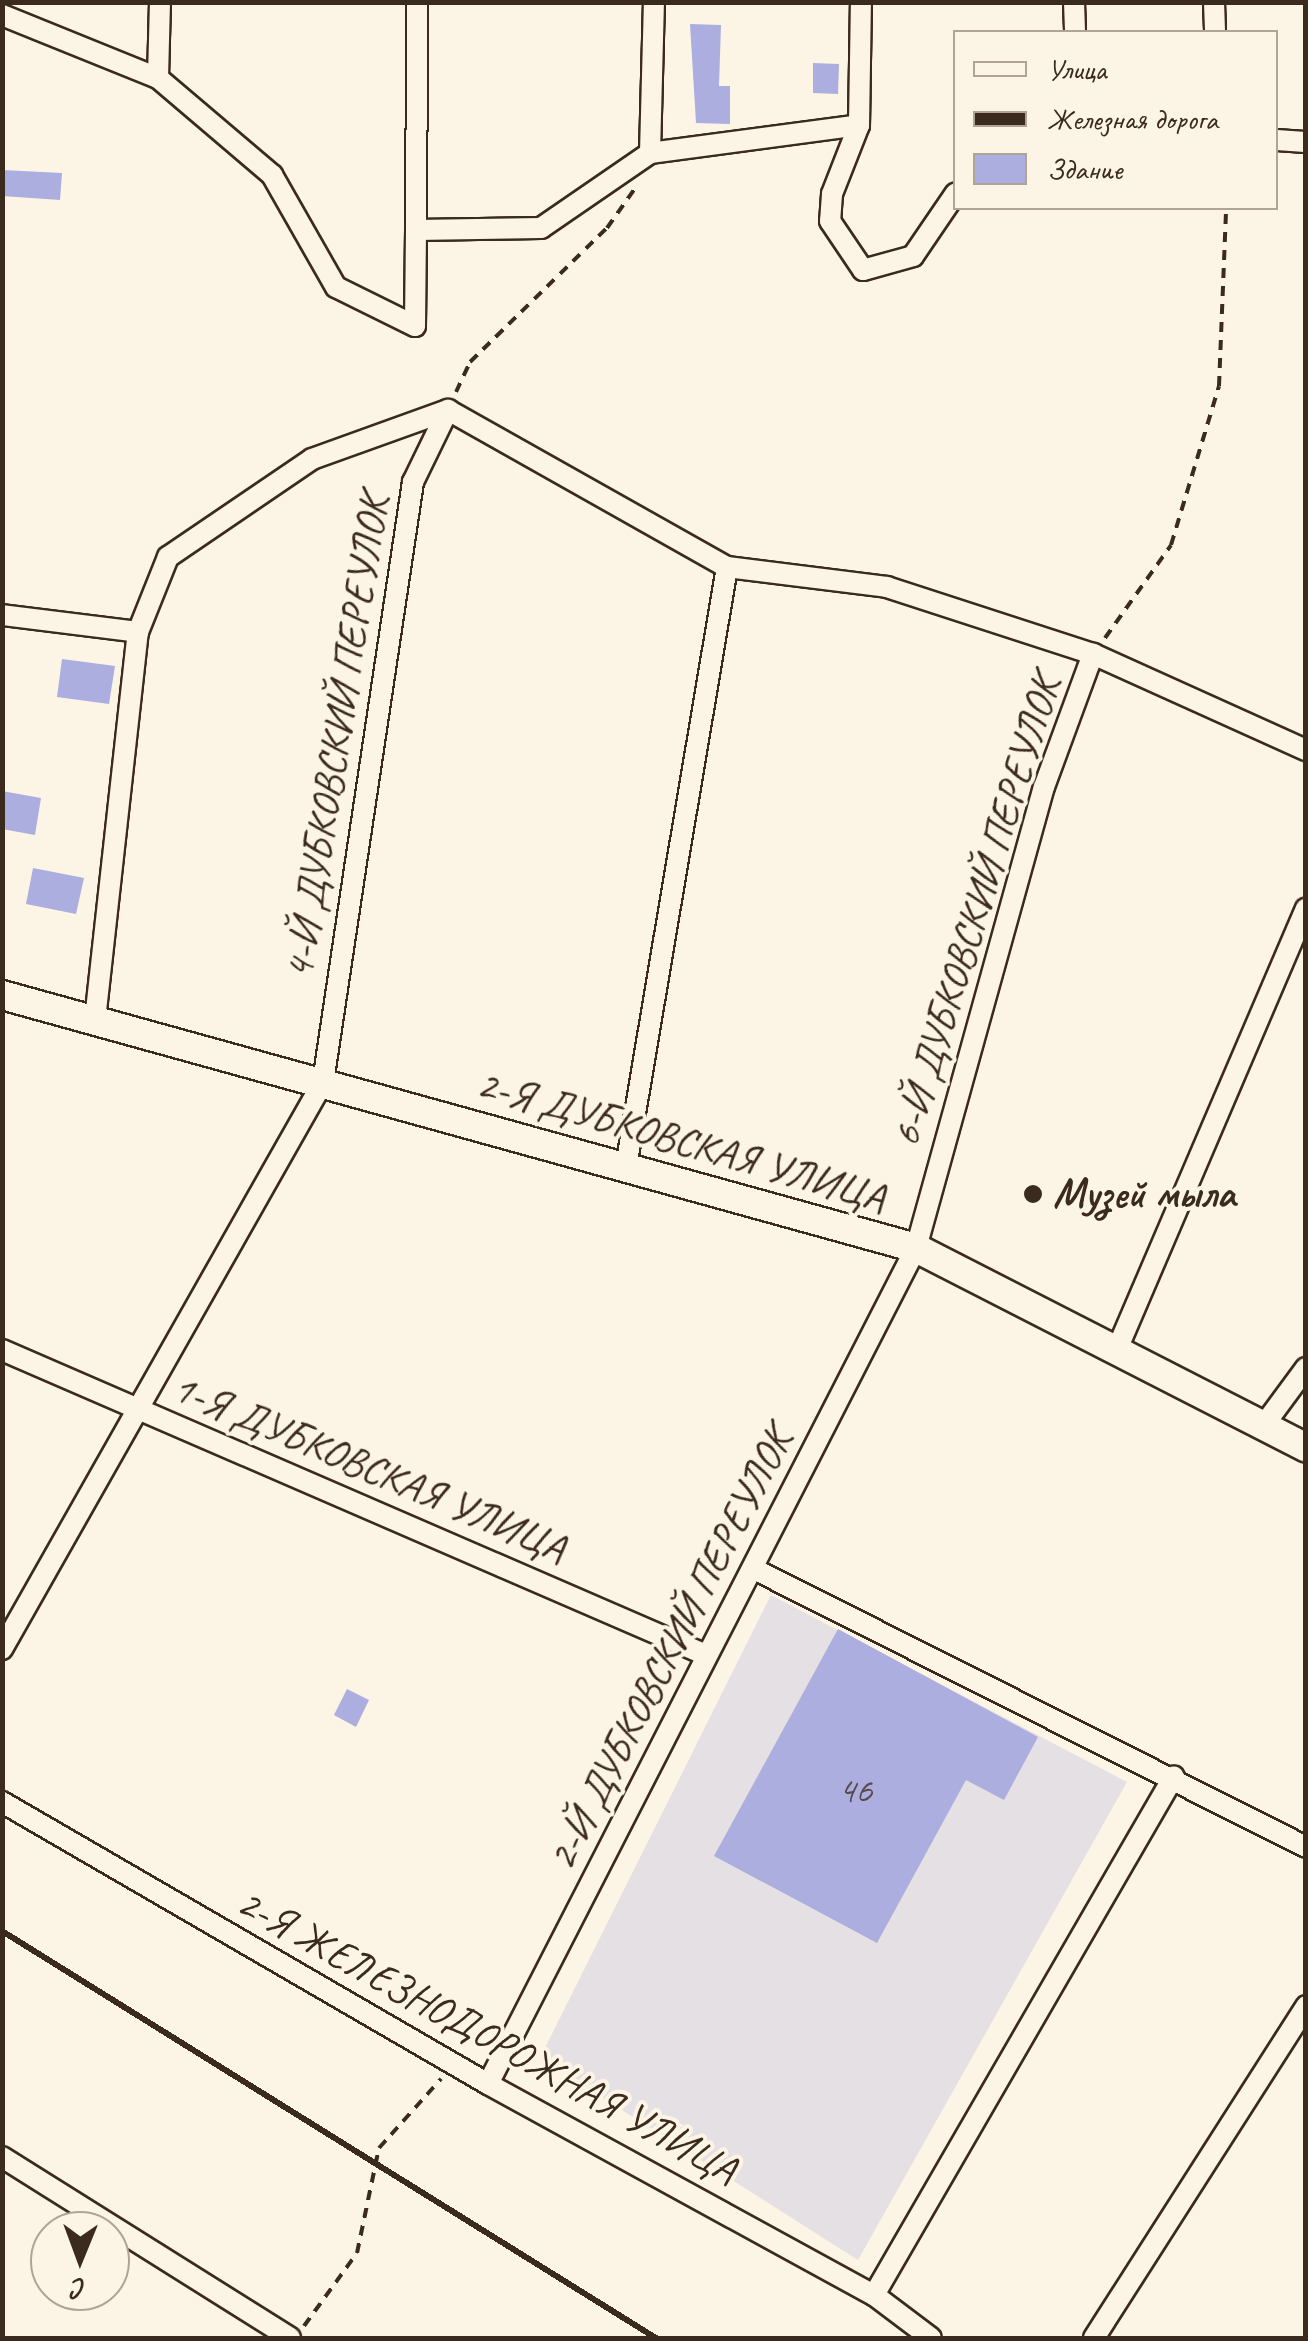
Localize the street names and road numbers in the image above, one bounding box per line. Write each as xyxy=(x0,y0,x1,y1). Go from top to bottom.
street label: 4-Й ДУБКОВСКИЙ ПЕРЕУЛОК xyxy=(274,491,400,983)
street label: 6-Й ДУБКОВСКИЙ ПЕРЕУЛОК xyxy=(880,670,1072,1152)
street label: 2-Я ДУБКОВСКАЯ УЛИЦА xyxy=(473,1059,889,1223)
street label: 1-Я ДУБКОВСКАЯ УЛИЦА xyxy=(167,1363,571,1573)
street label: 2-Й ДУБКОВСКИЙ ПЕРЕУЛОК xyxy=(536,1420,804,1878)
street label: 2-Я ЖЕЛЕЗНОДОРОЖНАЯ УЛИЦА xyxy=(229,1877,745,2195)

